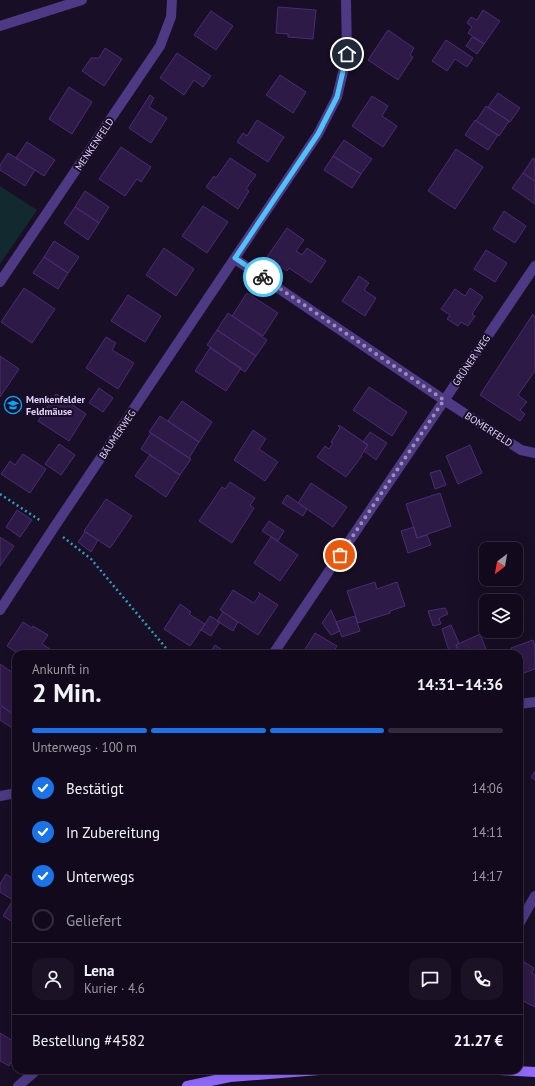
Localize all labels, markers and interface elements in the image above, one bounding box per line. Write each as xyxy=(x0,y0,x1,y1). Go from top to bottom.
pin xyxy=(330,37,364,71)
icon: home xyxy=(336,43,358,65)
street label: MENKENFELD xyxy=(72,116,117,173)
courier xyxy=(243,257,283,297)
icon: bike xyxy=(252,266,274,288)
street label: GRÜNER WEG xyxy=(450,332,493,388)
place label: Menkenfelder Feldmäuse xyxy=(26,393,85,418)
school or university icon: Menkenfelder Feldmäuse xyxy=(3,395,23,415)
street label: BÄUMERWEG xyxy=(96,407,139,461)
street label: BOMERFELD xyxy=(462,409,515,450)
pin xyxy=(323,538,357,572)
north arrow xyxy=(479,542,523,586)
map controls xyxy=(479,542,523,638)
icon: bag xyxy=(329,544,351,566)
button: layers xyxy=(479,594,523,638)
text: Ankunft in xyxy=(32,661,89,678)
text: 14:31–14:36 xyxy=(417,675,503,694)
text: 2 Min. xyxy=(32,676,102,709)
text: Unterwegs · 100 m xyxy=(32,739,137,756)
icon: check xyxy=(32,777,54,799)
text: Bestätigt xyxy=(66,779,123,798)
text: 14:06 xyxy=(472,780,503,797)
icon: check xyxy=(32,821,54,843)
text: In Zubereitung xyxy=(66,823,160,842)
text: 14:11 xyxy=(472,824,503,841)
icon: check xyxy=(32,865,54,887)
text: Unterwegs xyxy=(66,867,134,886)
text: 14:17 xyxy=(472,868,503,885)
text: Geliefert xyxy=(66,911,122,930)
button: person xyxy=(32,958,74,1000)
button: chat xyxy=(409,958,451,1000)
button: phone xyxy=(461,958,503,1000)
text: Lena xyxy=(84,961,114,980)
text: Kurier · 4.6 xyxy=(84,980,145,997)
text: Bestellung #4582 xyxy=(32,1031,145,1050)
text: 21.27 € xyxy=(454,1031,503,1050)

